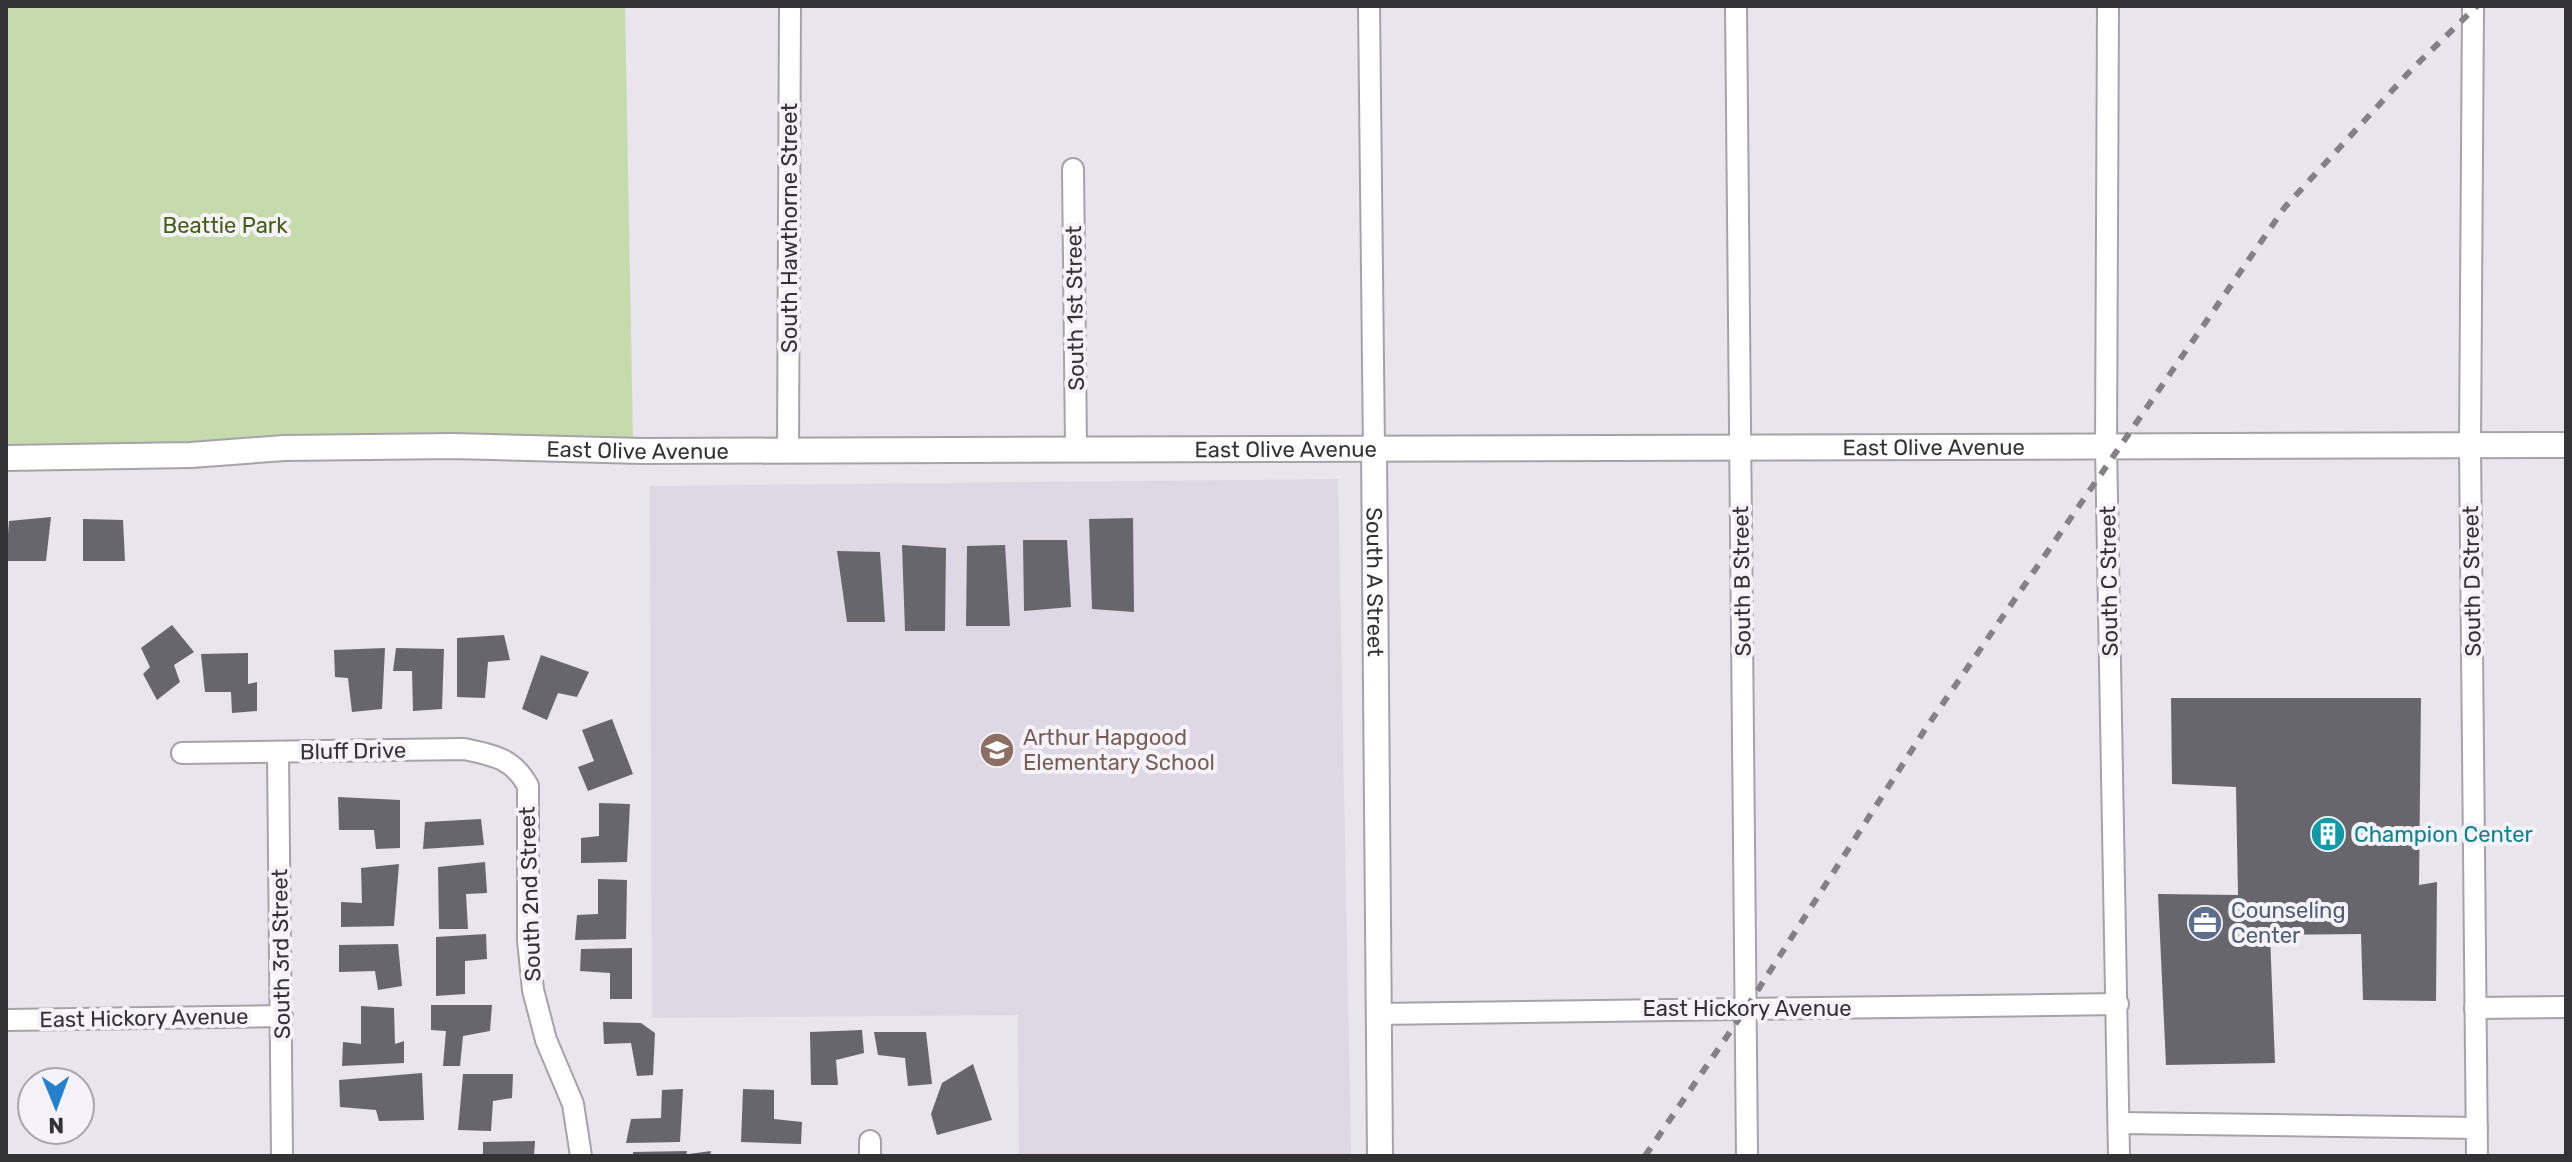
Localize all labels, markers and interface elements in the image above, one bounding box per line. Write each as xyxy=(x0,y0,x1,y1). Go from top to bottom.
street label: South Hawthorne Street xyxy=(776,103,803,353)
park label: Beattie Park xyxy=(162,212,288,239)
street label: South 1st Street xyxy=(1060,225,1090,391)
street label: East Olive Avenue xyxy=(1842,433,2025,461)
street label: East Olive Avenue xyxy=(546,435,729,465)
street label: East Olive Avenue xyxy=(1194,435,1377,463)
street label: South B Street xyxy=(1727,505,1757,657)
street label: South C Street xyxy=(2094,505,2124,657)
street label: South D Street xyxy=(2457,505,2487,657)
street label: South A Street xyxy=(1361,507,1389,657)
place label: Arthur Hapgood Elementary School xyxy=(1023,724,1215,776)
school or university icon: Arthur Hapgood Elementary School xyxy=(978,731,1016,769)
street label: Bluff Drive xyxy=(300,737,406,765)
street label: South 2nd Street xyxy=(513,806,547,982)
building icon: Champion Center xyxy=(2309,815,2347,853)
place label: Champion Center xyxy=(2354,821,2534,848)
street label: South 3rd Street xyxy=(266,868,296,1039)
place label: Counseling Center xyxy=(2231,897,2346,949)
office icon: Counseling Center xyxy=(2186,904,2224,942)
street label: East Hickory Avenue xyxy=(1642,995,1852,1022)
street label: East Hickory Avenue xyxy=(39,1003,249,1033)
north arrow xyxy=(16,1066,96,1146)
text: N xyxy=(48,1112,64,1139)

